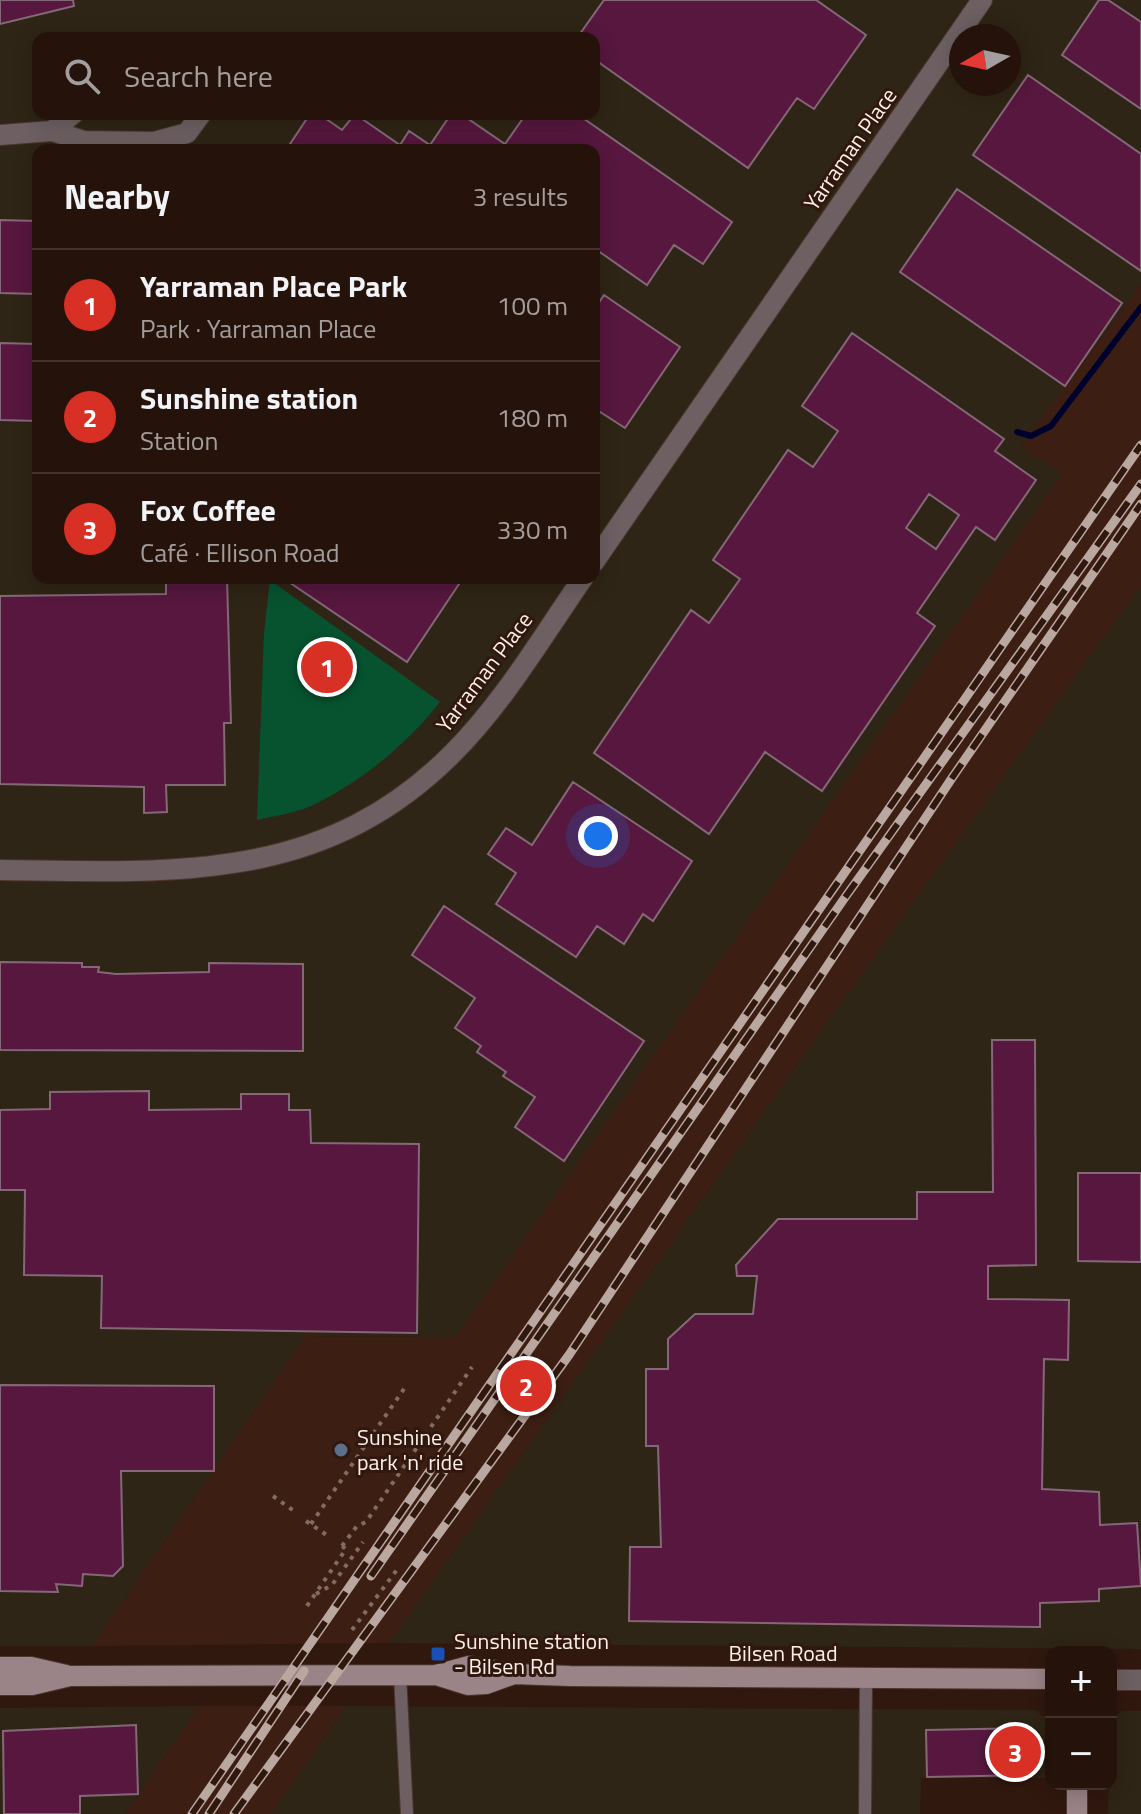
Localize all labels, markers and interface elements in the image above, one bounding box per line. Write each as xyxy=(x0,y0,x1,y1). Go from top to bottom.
north arrow xyxy=(949,24,1021,96)
search box xyxy=(32,32,600,120)
text: Search here xyxy=(124,53,273,99)
icon: search xyxy=(60,54,104,98)
street label: Yarraman Place xyxy=(795,80,905,218)
text: Nearby xyxy=(64,170,170,222)
text: 3 results xyxy=(473,177,568,216)
text: Yarraman Place Park xyxy=(140,263,407,309)
text: 1 xyxy=(83,286,97,325)
text: 100 m xyxy=(497,286,568,325)
text: Park · Yarraman Place xyxy=(140,309,376,348)
text: Sunshine station xyxy=(140,375,358,421)
text: 2 xyxy=(83,398,97,437)
text: 180 m xyxy=(497,398,568,437)
text: Station xyxy=(140,421,219,460)
text: Fox Coffee xyxy=(140,487,276,533)
text: 3 xyxy=(83,510,97,549)
text: 330 m xyxy=(497,510,568,549)
text: Café · Ellison Road xyxy=(140,533,340,572)
street label: Yarraman Place xyxy=(427,604,541,740)
pin: 1 xyxy=(301,637,353,697)
your location xyxy=(578,816,618,856)
pin: 2 xyxy=(500,1356,552,1416)
place label: Sunshine park 'n' ride xyxy=(357,1420,463,1479)
marker: Sunshine park 'n' ride xyxy=(332,1441,350,1459)
place label: Sunshine station - Bilsen Rd xyxy=(454,1624,609,1683)
street label: Bilsen Road xyxy=(728,1636,838,1670)
marker: Sunshine station - Bilsen Rd xyxy=(429,1645,447,1663)
map controls xyxy=(1045,1646,1117,1790)
button: + xyxy=(1045,1646,1117,1718)
button: − xyxy=(1045,1718,1117,1790)
pin: 3 xyxy=(989,1722,1041,1782)

